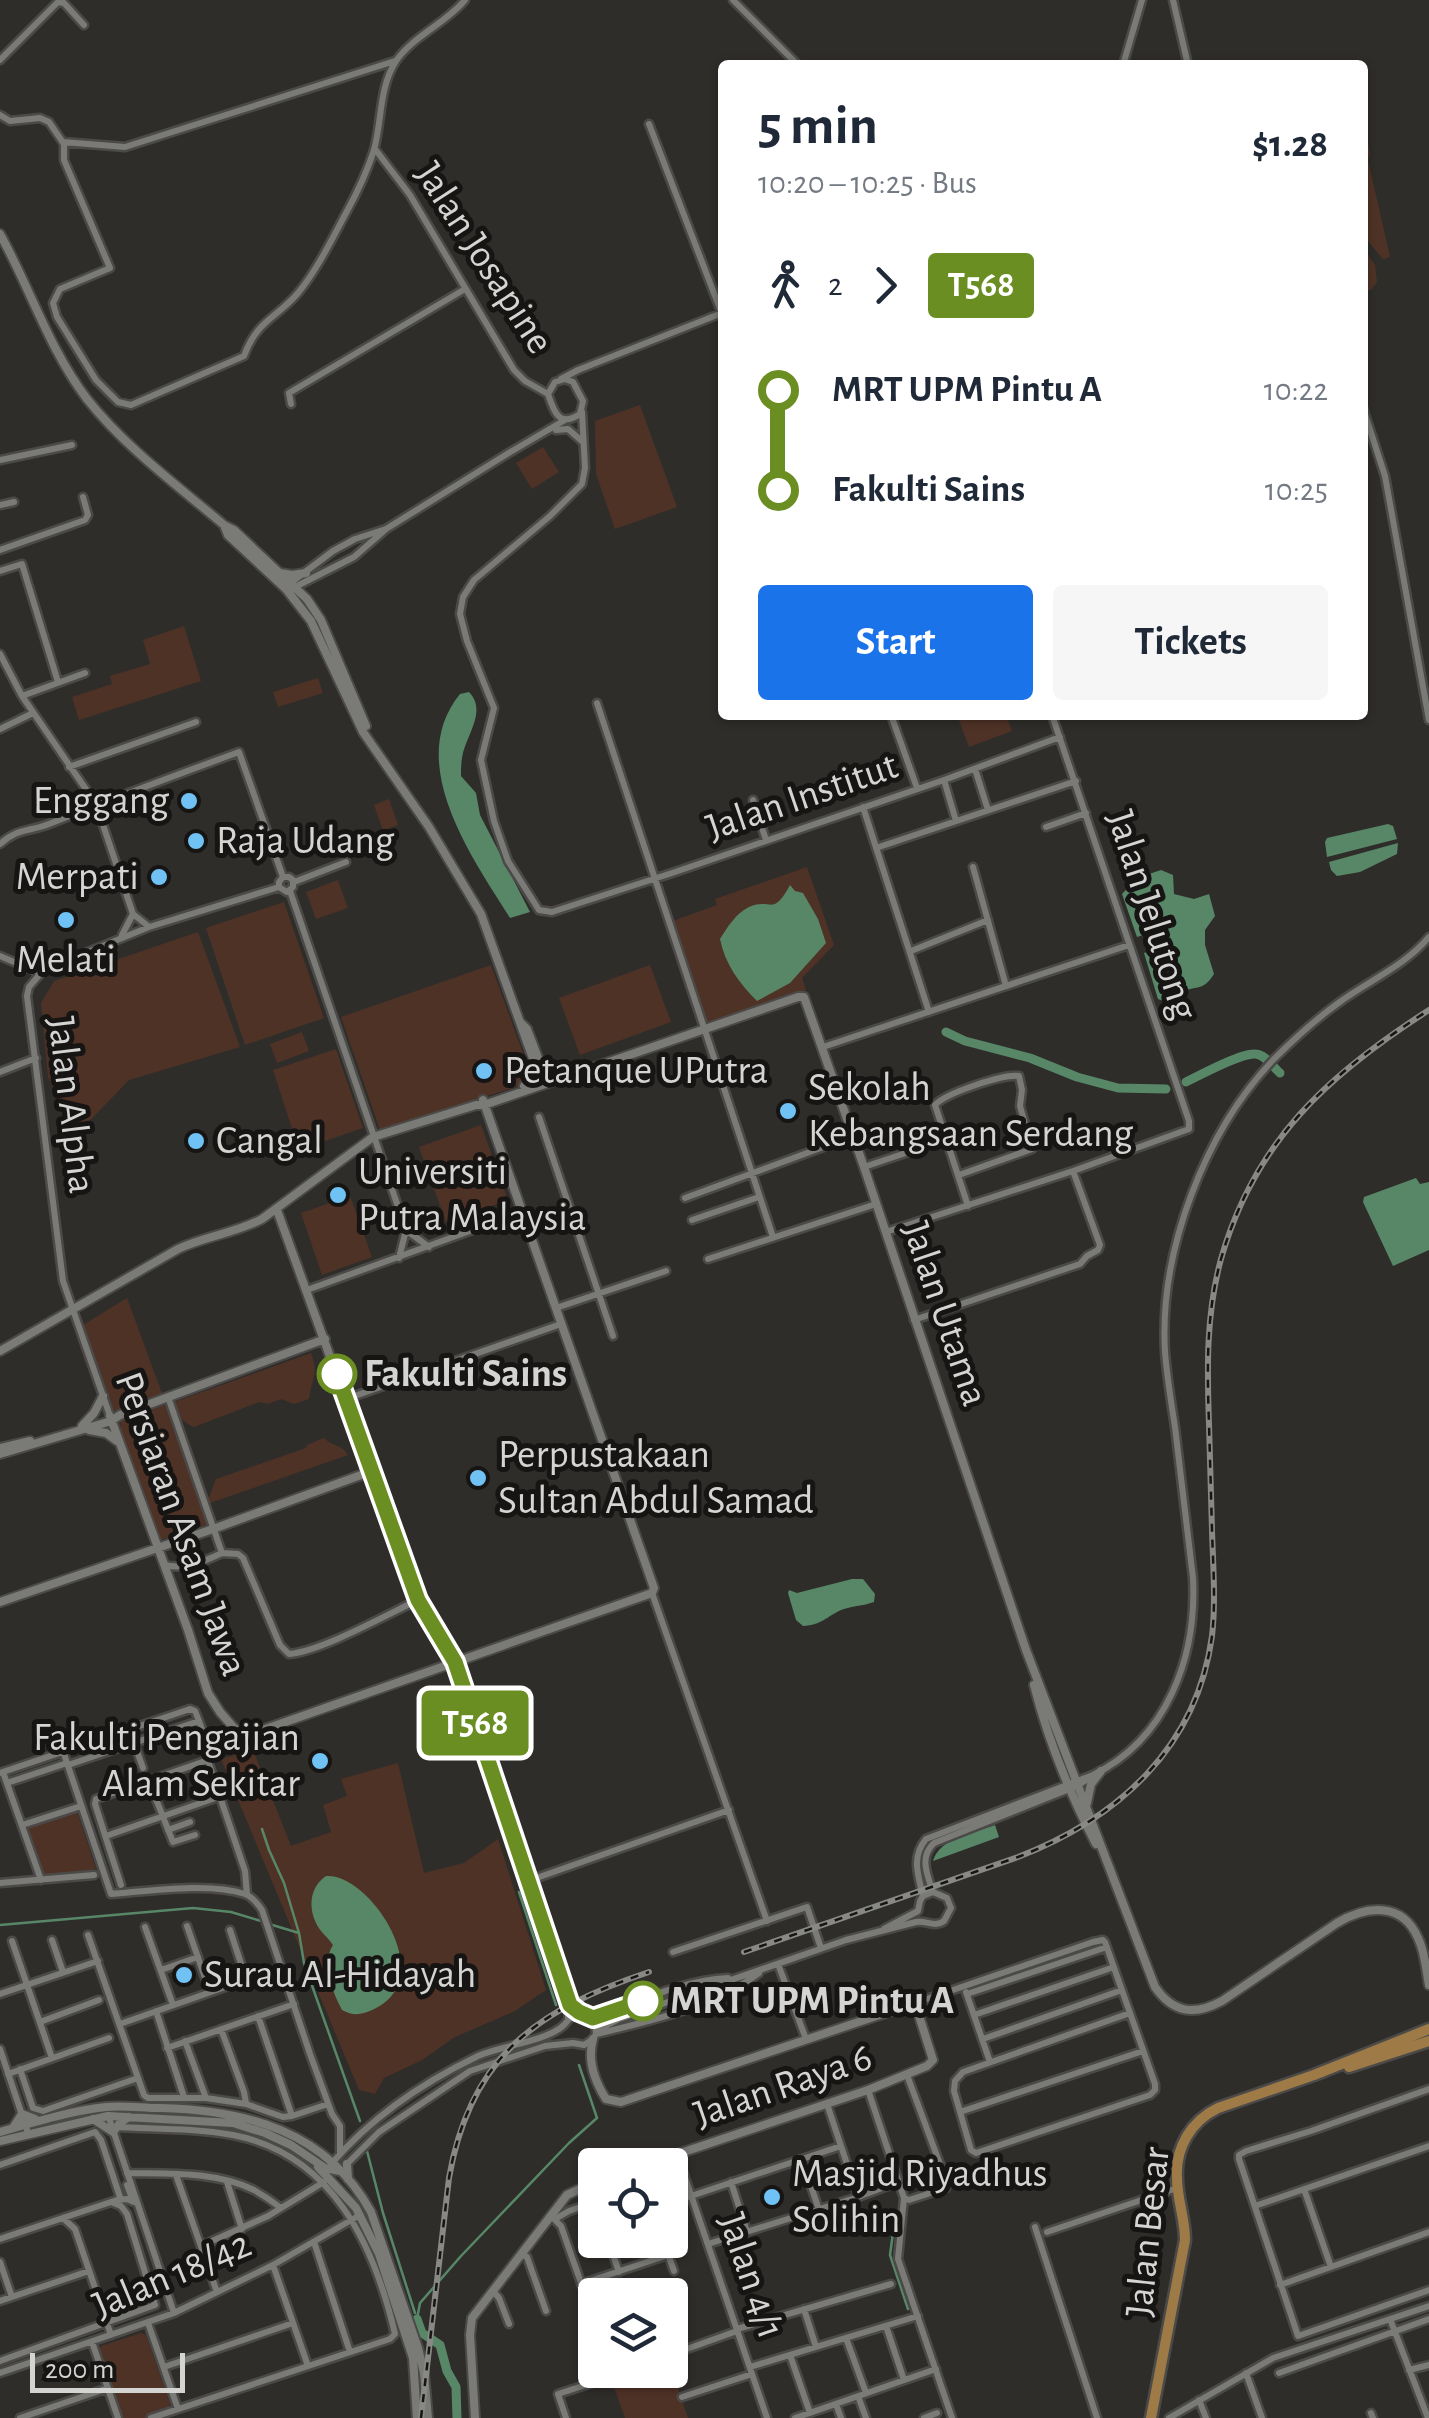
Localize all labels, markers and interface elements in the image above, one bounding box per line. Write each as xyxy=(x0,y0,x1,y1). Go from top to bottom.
text: 5 min xyxy=(758,99,878,154)
text: $1.28 xyxy=(1252,126,1328,164)
street label: Jalan Josapine xyxy=(408,155,560,361)
text: 10:20 – 10:25 · Bus xyxy=(758,167,977,199)
icon: walk xyxy=(758,258,813,313)
icon: forward xyxy=(858,258,913,313)
text: T568 xyxy=(948,268,1014,303)
text: 2 xyxy=(828,269,843,301)
text: MRT UPM Pintu A xyxy=(832,371,1102,409)
text: 10:22 xyxy=(1264,374,1328,406)
text: Fakulti Sains xyxy=(832,471,1025,509)
text: 10:25 xyxy=(1265,474,1328,506)
button: Start xyxy=(758,585,1033,700)
button: Tickets xyxy=(1053,585,1328,700)
street label: Jalan Institut xyxy=(701,746,903,848)
place label: Enggang xyxy=(33,781,170,821)
marker: Enggang xyxy=(178,790,200,812)
street label: Jalan Jelutong xyxy=(1099,806,1205,1025)
place label: Raja Udang xyxy=(216,821,395,861)
marker: Raja Udang xyxy=(185,830,207,852)
place label: Merpati xyxy=(16,857,139,897)
marker: Merpati xyxy=(148,866,170,888)
marker: Melati xyxy=(55,909,77,931)
place label: Melati xyxy=(16,940,116,980)
street label: Jalan Alpha xyxy=(40,1014,102,1196)
place label: Petanque UPutra xyxy=(504,1051,768,1091)
marker: Petanque UPutra xyxy=(473,1060,495,1082)
place label: Sekolah Kebangsaan Serdang xyxy=(808,1068,1134,1154)
marker: Sekolah Kebangsaan Serdang xyxy=(777,1100,799,1122)
place label: Cangal xyxy=(216,1121,323,1161)
marker: Cangal xyxy=(185,1130,207,1152)
place label: Universiti Putra Malaysia xyxy=(358,1152,587,1238)
marker: Universiti Putra Malaysia xyxy=(327,1184,349,1206)
street label: Jalan Utama xyxy=(895,1217,995,1411)
place label: Fakulti Sains xyxy=(364,1354,567,1394)
marker: Fakulti Sains xyxy=(318,1355,356,1393)
street label: Persiaran Asam Jawa xyxy=(108,1367,254,1681)
place label: Perpustakaan Sultan Abdul Samad xyxy=(498,1435,814,1521)
marker: Perpustakaan Sultan Abdul Samad xyxy=(467,1467,489,1489)
line badge: T568 xyxy=(405,1690,545,1756)
text: T568 xyxy=(442,1706,508,1741)
place label: Fakulti Pengajian Alam Sekitar xyxy=(33,1718,300,1804)
marker: Fakulti Pengajian Alam Sekitar xyxy=(309,1750,331,1772)
place label: Surau Al-Hidayah xyxy=(204,1955,476,1995)
marker: Surau Al-Hidayah xyxy=(173,1964,195,1986)
place label: MRT UPM Pintu A xyxy=(670,1981,954,2021)
marker: MRT UPM Pintu A xyxy=(624,1982,662,2020)
street label: Jalan Raya 6 xyxy=(689,2037,877,2135)
street label: Jalan Besar xyxy=(1119,2145,1177,2319)
map controls xyxy=(578,2148,688,2388)
button: locate xyxy=(578,2148,688,2258)
place label: Masjid Riyadhus Solihin xyxy=(792,2154,1047,2240)
marker: Masjid Riyadhus Solihin xyxy=(761,2186,783,2208)
street label: Jalan 4/1 xyxy=(711,2208,791,2344)
street label: Jalan 18/42 xyxy=(87,2224,257,2326)
button: layers xyxy=(578,2278,688,2388)
scale bar xyxy=(30,2348,185,2392)
text: 200 m xyxy=(45,2356,114,2384)

